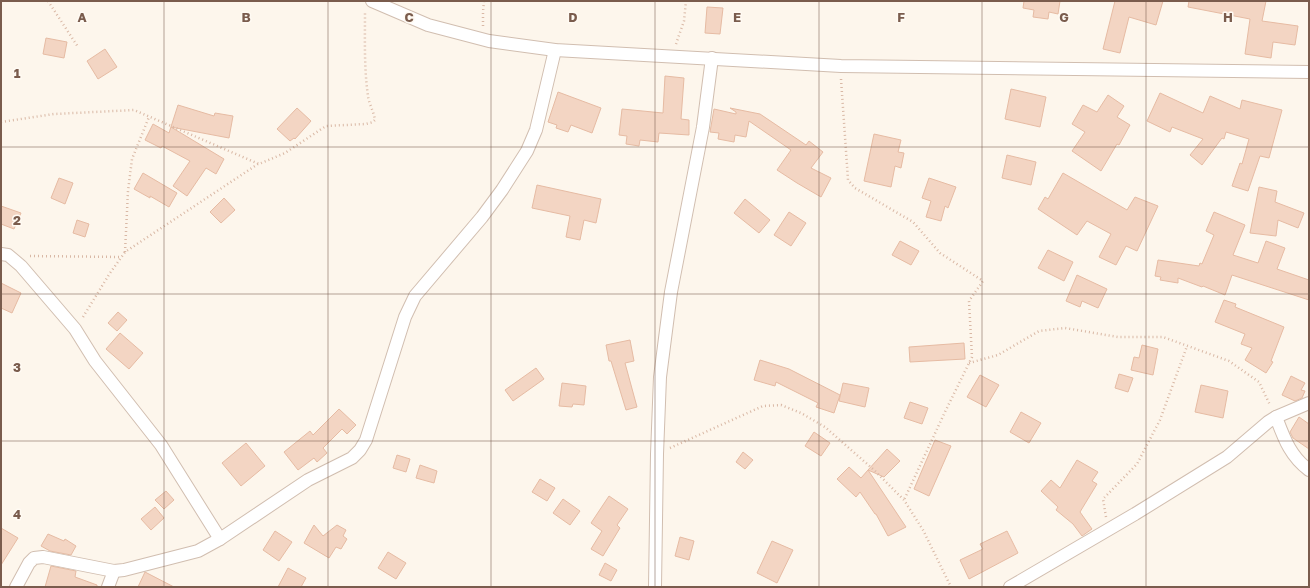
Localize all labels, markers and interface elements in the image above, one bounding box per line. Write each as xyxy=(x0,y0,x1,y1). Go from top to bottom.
text: A xyxy=(77,9,87,25)
text: B xyxy=(241,9,251,25)
text: C xyxy=(404,9,414,25)
text: D xyxy=(568,9,578,25)
text: E xyxy=(733,9,741,25)
text: F xyxy=(897,9,905,25)
text: G xyxy=(1059,9,1069,25)
text: H xyxy=(1223,9,1233,25)
text: 1 xyxy=(14,65,21,81)
text: 2 xyxy=(13,212,21,228)
text: 3 xyxy=(13,359,21,375)
text: 4 xyxy=(13,506,21,522)

